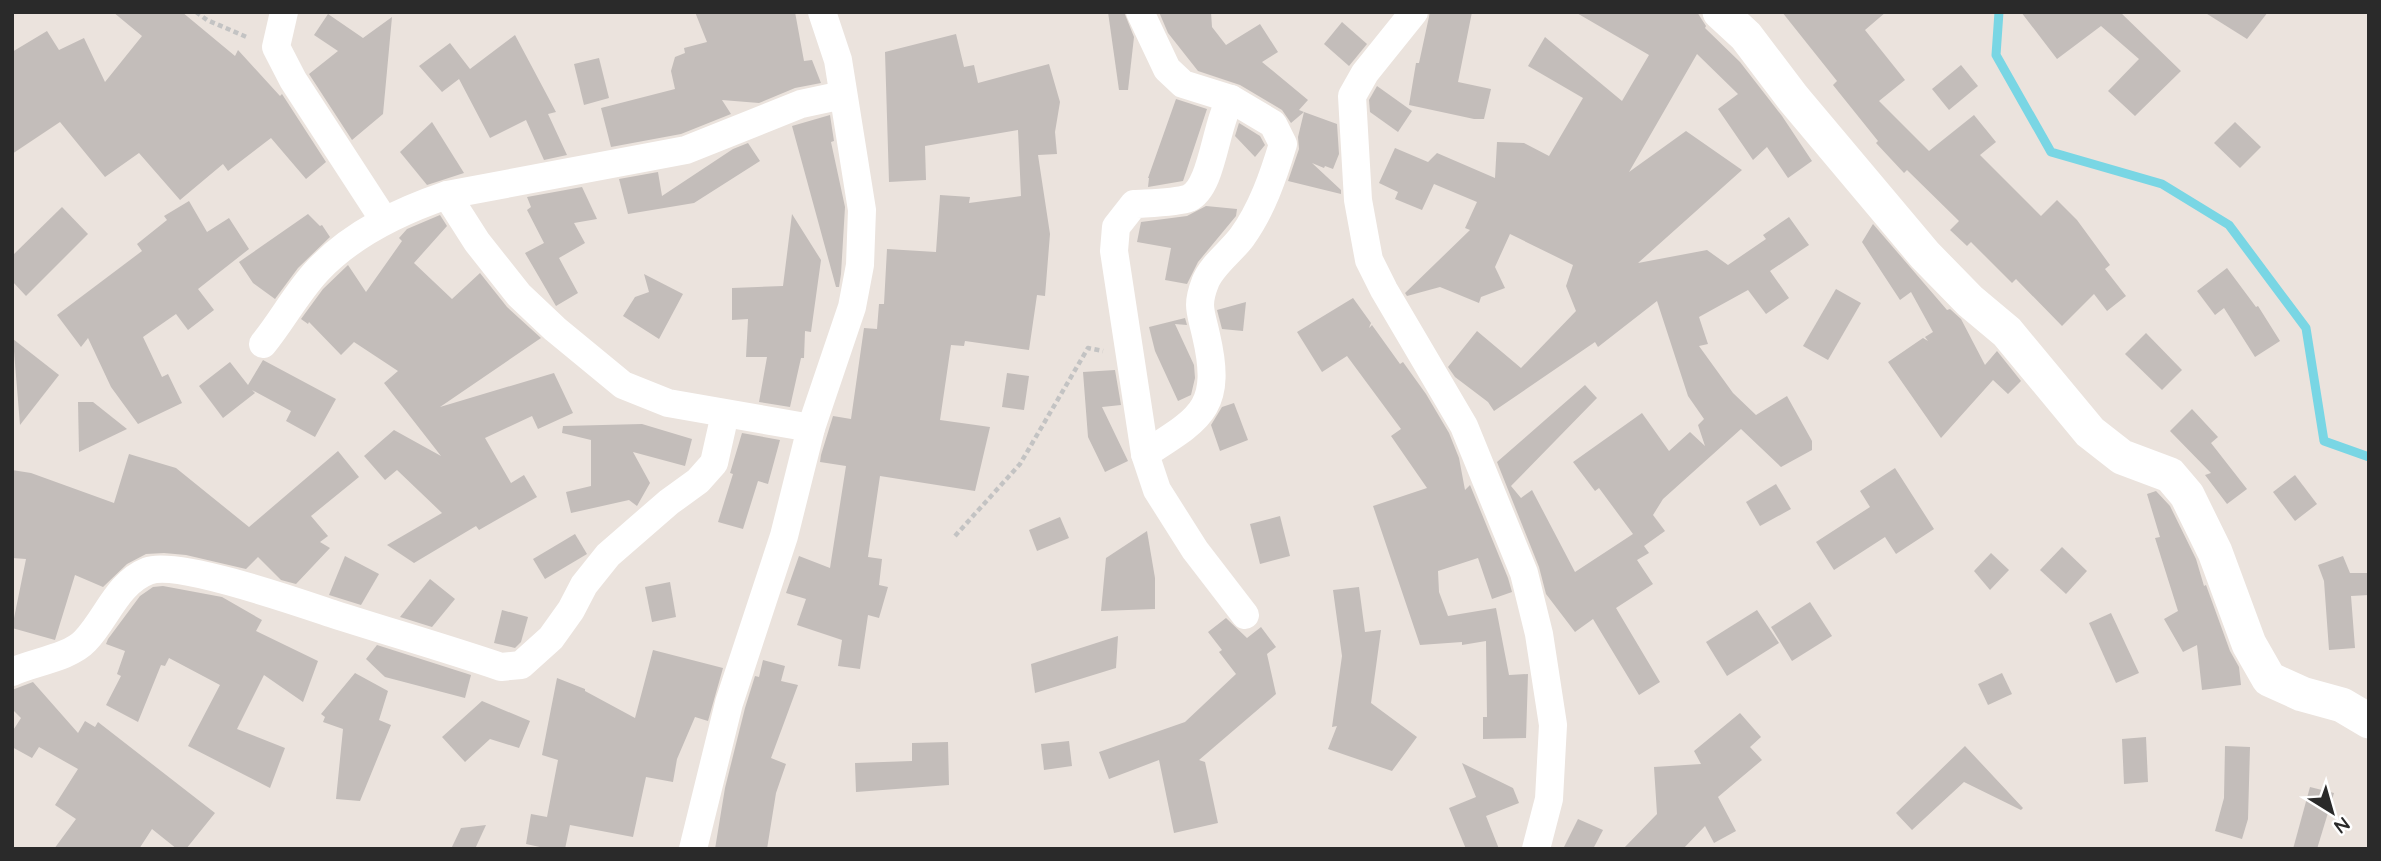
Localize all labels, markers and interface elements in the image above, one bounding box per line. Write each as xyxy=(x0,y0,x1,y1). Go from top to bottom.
north arrow xyxy=(2297,777,2367,847)
text: N xyxy=(2329,812,2355,839)

